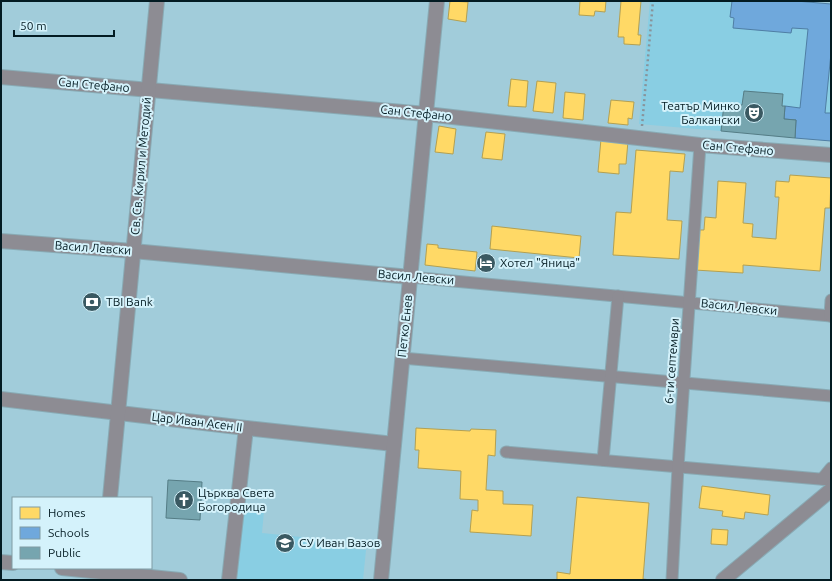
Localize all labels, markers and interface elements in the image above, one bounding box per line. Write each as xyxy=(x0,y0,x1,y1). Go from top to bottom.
scale bar xyxy=(14,12,114,38)
text: 50 m xyxy=(20,19,47,32)
street label: Сан Стефано xyxy=(58,75,130,94)
street label: Св. Св. Кирил и Методий xyxy=(128,97,153,235)
place label: Театър Минко Балкански xyxy=(661,99,740,126)
street label: Сан Стефано xyxy=(380,102,452,123)
theatre icon: Театър Минко Балкански xyxy=(743,102,765,124)
street label: Сан Стефано xyxy=(702,138,774,157)
street label: Васил Левски xyxy=(54,238,132,257)
hotel icon: Хотел "Яница" xyxy=(475,252,497,274)
place label: Хотел "Яница" xyxy=(500,256,580,269)
street label: Васил Левски xyxy=(377,267,455,286)
bank icon: TBI Bank xyxy=(81,291,103,313)
street label: Петко Енев xyxy=(395,294,414,358)
place label: TBI Bank xyxy=(106,295,153,308)
street label: Васил Левски xyxy=(700,296,778,317)
street label: 6-ти септември xyxy=(662,318,681,404)
street label: Цар Иван Асен II xyxy=(151,409,243,434)
place label: Църква Света Богородица xyxy=(198,486,274,513)
church icon: Църква Света Богородица xyxy=(173,489,195,511)
legend xyxy=(12,497,152,569)
text: Homes xyxy=(48,506,86,519)
text: Schools xyxy=(48,526,89,539)
school or university icon: СУ Иван Вазов xyxy=(274,532,296,554)
place label: СУ Иван Вазов xyxy=(299,536,380,549)
text: Public xyxy=(48,546,81,559)

